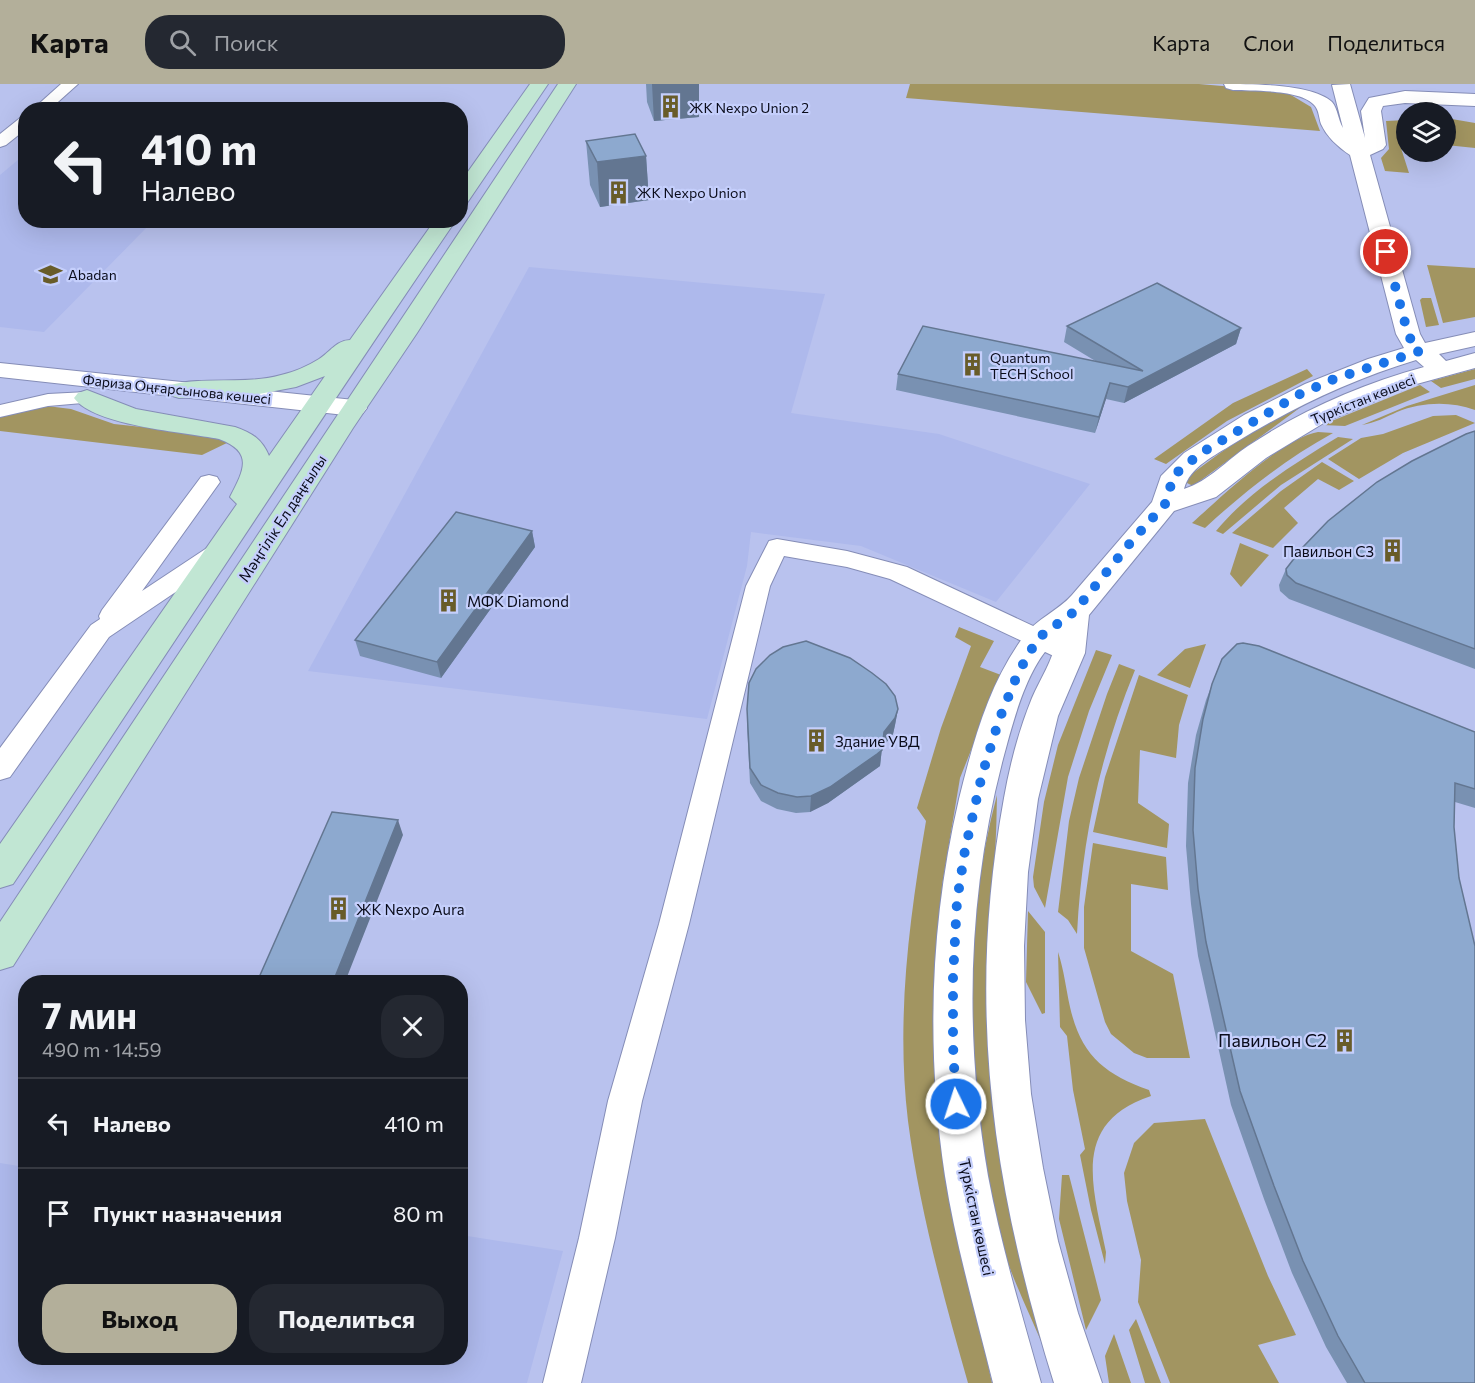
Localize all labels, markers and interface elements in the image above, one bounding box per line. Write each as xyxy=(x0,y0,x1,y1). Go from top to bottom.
search box xyxy=(145,15,565,69)
text: Карта xyxy=(30,25,109,59)
icon: search xyxy=(166,26,199,59)
text: Поиск xyxy=(214,29,278,56)
text: Карта xyxy=(1152,30,1210,55)
text: Слои xyxy=(1243,30,1294,55)
text: Поделиться xyxy=(1327,30,1445,55)
building icon: ЖК Nexpo Union 2 xyxy=(658,94,684,120)
place label: ЖК Nexpo Union 2 xyxy=(689,99,809,116)
map controls xyxy=(1396,102,1456,162)
button: layers xyxy=(1396,102,1456,162)
text: 410 m xyxy=(141,122,257,174)
icon: left xyxy=(42,126,120,204)
text: Налево xyxy=(141,174,236,207)
building icon: ЖК Nexpo Union xyxy=(606,179,632,205)
place label: ЖК Nexpo Union xyxy=(637,184,746,201)
pin xyxy=(1360,226,1411,277)
icon: arrive xyxy=(1369,235,1402,268)
school or university icon: Abadan xyxy=(37,261,63,287)
place label: Abadan xyxy=(68,266,117,283)
place label: Quantum TECH School xyxy=(990,349,1074,382)
building icon: Quantum TECH School xyxy=(959,352,985,378)
street label: Түркістан көшесі xyxy=(1308,370,1418,428)
street label: Фариза Оңғарсынова көшесі xyxy=(82,371,272,407)
street label: Мәңгілік Ел даңғылы xyxy=(234,451,330,585)
building icon: Павильон С3 xyxy=(1379,538,1405,564)
place label: Павильон С3 xyxy=(1283,542,1374,560)
building icon: МФК Diamond xyxy=(436,588,462,614)
place label: МФК Diamond xyxy=(467,592,569,610)
building icon: Здание УВД xyxy=(804,728,830,754)
place label: Здание УВД xyxy=(835,732,920,750)
building icon: ЖК Nexpo Aura xyxy=(325,896,351,922)
place label: ЖК Nexpo Aura xyxy=(356,900,465,918)
text: 7 мин xyxy=(42,992,137,1036)
button: close xyxy=(381,995,444,1058)
building icon: Павильон С2 xyxy=(1332,1027,1358,1053)
place label: Павильон С2 xyxy=(1218,1029,1327,1051)
text: 490 m · 14:59 xyxy=(42,1037,162,1061)
position arrow xyxy=(924,1072,988,1136)
icon: left xyxy=(42,1107,75,1140)
text: Налево xyxy=(93,1110,171,1137)
text: 410 m xyxy=(384,1110,444,1137)
street label: Түркістан көшесі xyxy=(956,1157,998,1277)
icon: arrive xyxy=(42,1197,75,1230)
text: Пункт назначения xyxy=(93,1200,282,1227)
text: 80 m xyxy=(393,1200,444,1227)
button: Выход xyxy=(42,1284,237,1353)
button: Поделиться xyxy=(249,1284,444,1353)

